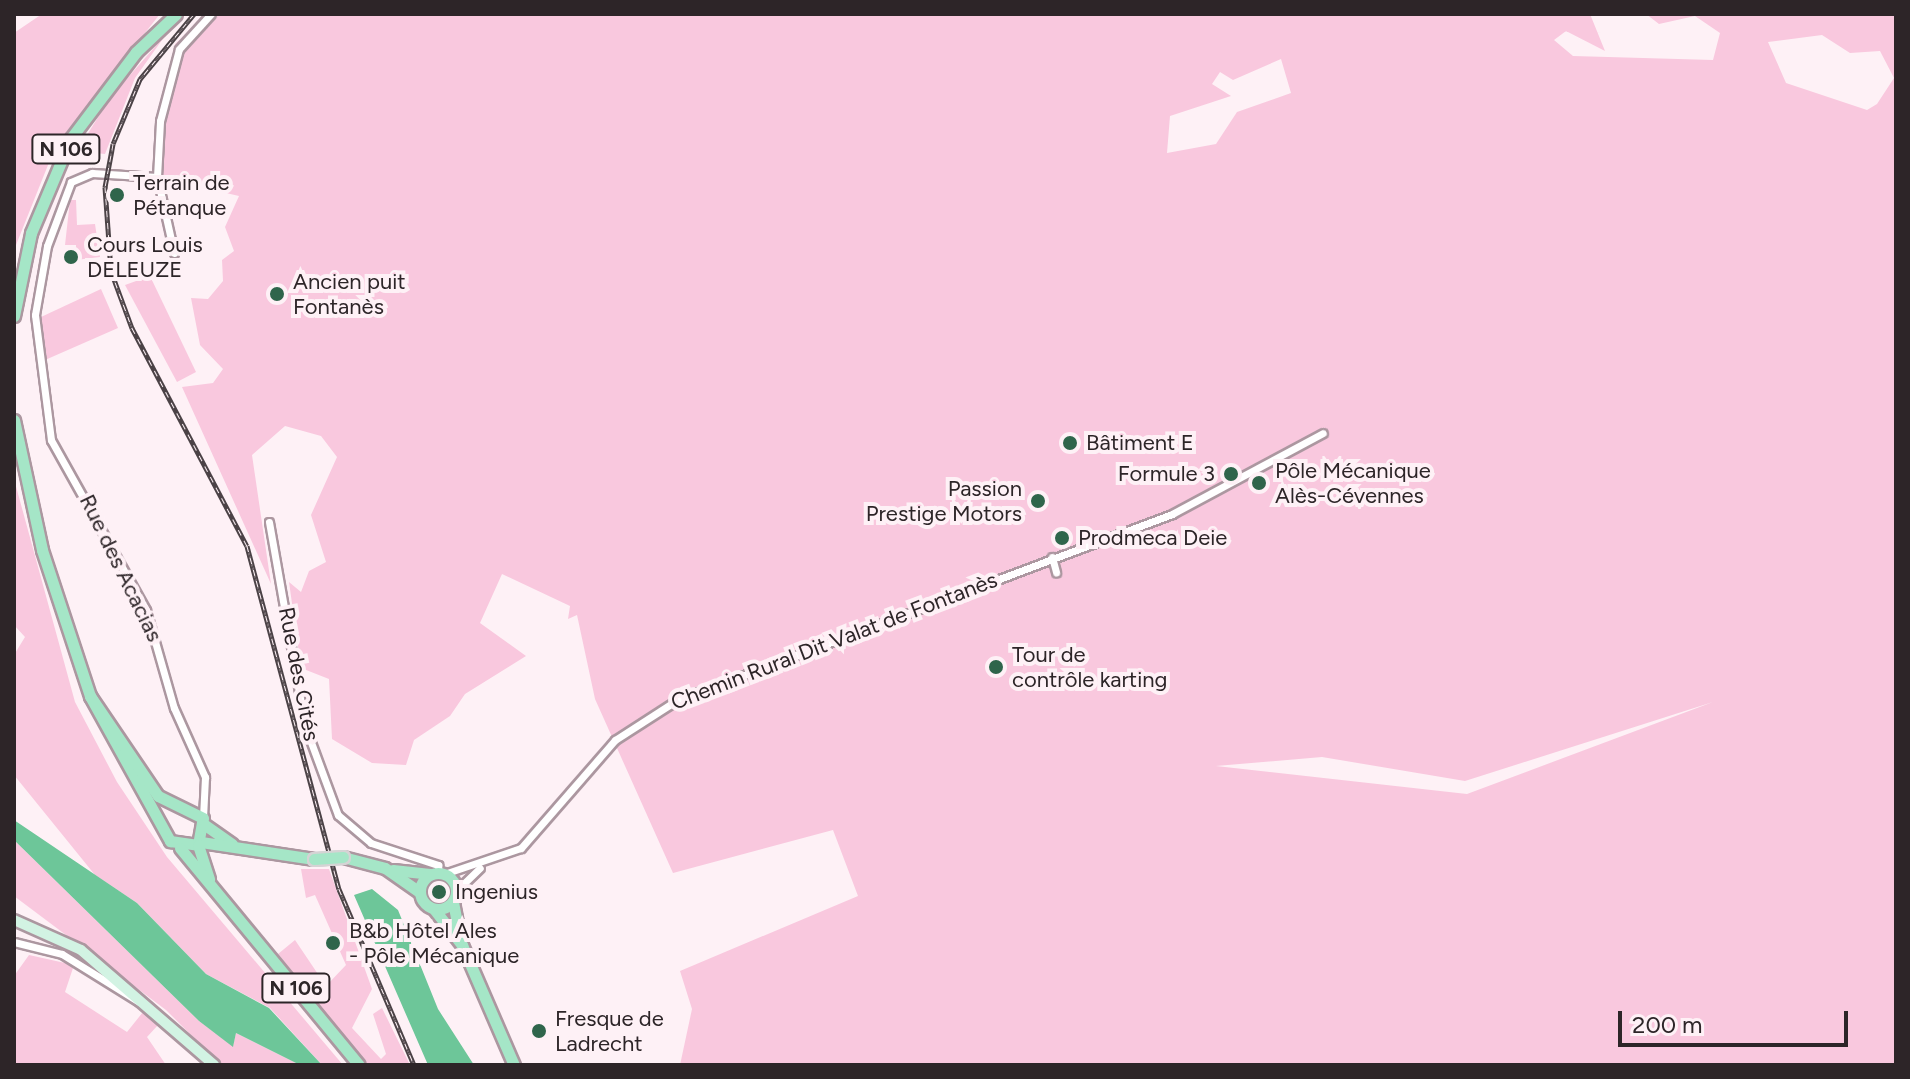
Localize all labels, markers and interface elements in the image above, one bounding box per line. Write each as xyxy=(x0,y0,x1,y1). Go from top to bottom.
road number: N 106 xyxy=(30,133,102,165)
place label: Terrain de Pétanque xyxy=(133,169,230,220)
marker: Terrain de Pétanque xyxy=(108,186,126,204)
place label: Cours Louis DELEUZE xyxy=(87,231,203,282)
marker: Cours Louis DELEUZE xyxy=(62,248,80,266)
place label: Ancien puit Fontanès xyxy=(293,268,406,320)
marker: Ancien puit Fontanès xyxy=(268,285,286,303)
place label: Bâtiment E xyxy=(1086,430,1194,456)
marker: Bâtiment E xyxy=(1061,434,1079,452)
place label: Pôle Mécanique Alès-Cévennes xyxy=(1275,457,1431,508)
place label: Formule 3 xyxy=(1118,461,1215,487)
marker: Formule 3 xyxy=(1222,465,1240,483)
marker: Pôle Mécanique Alès-Cévennes xyxy=(1250,474,1268,492)
place label: Passion Prestige Motors xyxy=(866,475,1022,526)
street label: Rue des Acacias xyxy=(74,490,168,646)
marker: Passion Prestige Motors xyxy=(1029,492,1047,510)
place label: Prodmeca Deie xyxy=(1078,525,1227,551)
marker: Prodmeca Deie xyxy=(1053,529,1071,547)
street label: Chemin Rural Dit Valat de Fontanès xyxy=(667,566,1001,716)
street label: Rue des Cités xyxy=(273,605,325,743)
place label: Tour de contrôle karting xyxy=(1012,641,1167,692)
marker: Tour de contrôle karting xyxy=(987,658,1005,676)
place label: Ingenius xyxy=(455,879,538,905)
marker: Ingenius xyxy=(430,883,448,901)
place label: B&b Hôtel Ales - Pôle Mécanique xyxy=(349,917,519,968)
marker: B&b Hôtel Ales - Pôle Mécanique xyxy=(324,934,342,952)
road number: N 106 xyxy=(260,972,332,1004)
scale bar xyxy=(1622,995,1852,1045)
place label: Fresque de Ladrecht xyxy=(555,1005,664,1056)
text: 200 m xyxy=(1632,1010,1703,1039)
marker: Fresque de Ladrecht xyxy=(530,1022,548,1040)

